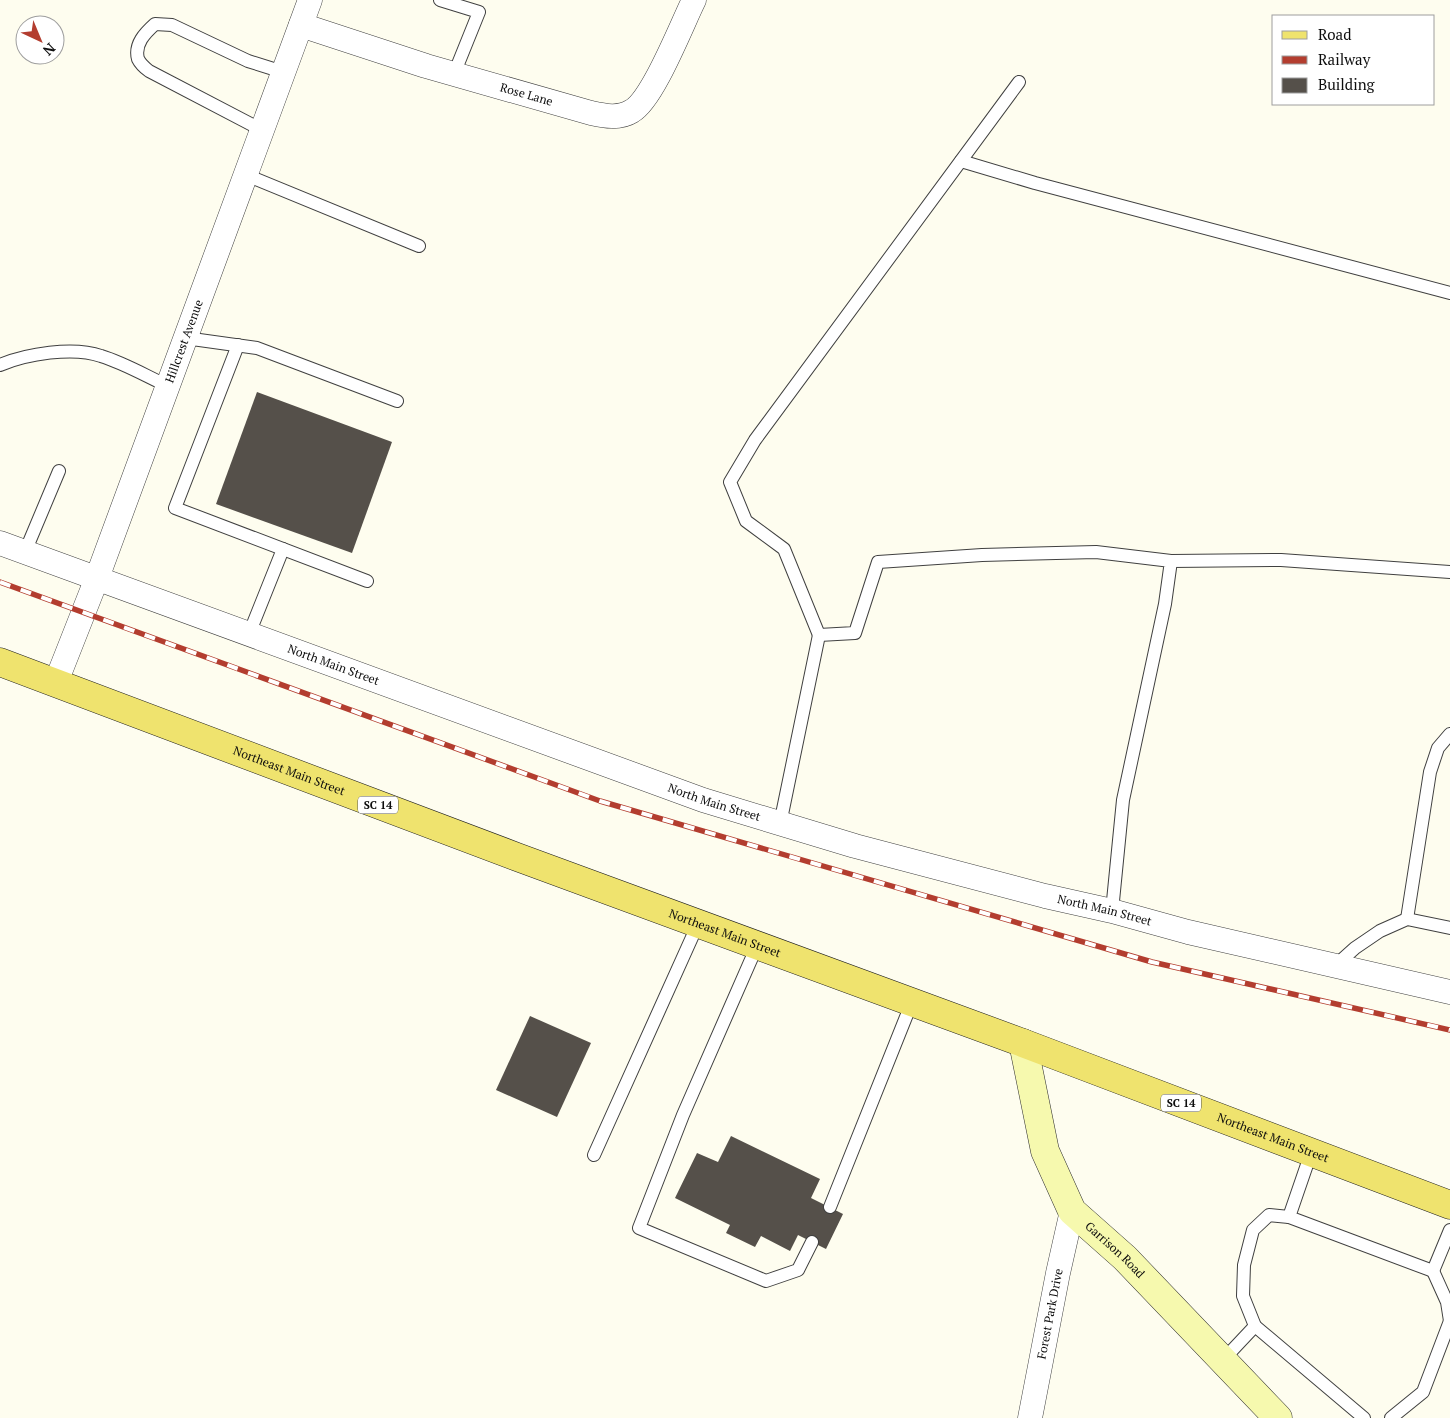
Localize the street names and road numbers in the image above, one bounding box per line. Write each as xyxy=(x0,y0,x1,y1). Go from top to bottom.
street label: Rose Lane xyxy=(499,80,555,109)
street label: Hillcrest Avenue xyxy=(162,297,206,385)
street label: North Main Street xyxy=(286,641,382,688)
street label: Northeast Main Street xyxy=(231,743,348,799)
street label: North Main Street xyxy=(666,780,763,824)
road number: SC 14 xyxy=(358,796,398,814)
street label: North Main Street xyxy=(1056,891,1154,929)
street label: Northeast Main Street xyxy=(667,905,784,961)
road number: SC 14 xyxy=(1161,1094,1201,1112)
street label: Northeast Main Street xyxy=(1215,1109,1332,1166)
street label: Garrison Road xyxy=(1082,1218,1148,1281)
street label: Forest Park Drive xyxy=(1034,1267,1066,1360)

